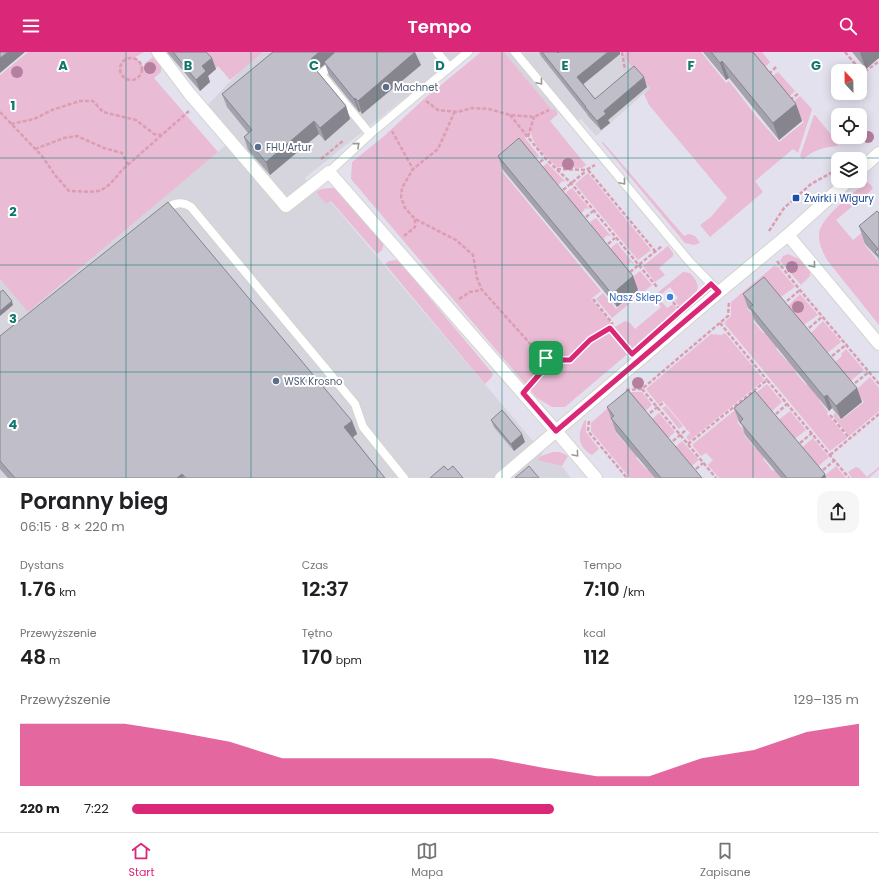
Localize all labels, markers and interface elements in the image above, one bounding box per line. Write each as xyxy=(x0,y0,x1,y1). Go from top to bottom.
text: Tempo xyxy=(407,14,472,39)
icon: menu xyxy=(20,15,42,37)
icon: search xyxy=(837,15,859,37)
text: A xyxy=(58,56,68,75)
text: B xyxy=(184,56,193,75)
text: C xyxy=(309,56,319,75)
text: D xyxy=(435,56,445,75)
text: E xyxy=(561,56,569,75)
text: F xyxy=(687,56,695,75)
text: G xyxy=(811,56,821,75)
north arrow xyxy=(831,64,867,100)
map controls xyxy=(831,64,867,188)
one-way arrow xyxy=(536,77,543,85)
place label: Machnet xyxy=(394,80,438,95)
marker: Machnet xyxy=(381,82,391,92)
text: 1 xyxy=(11,96,15,115)
button: locate xyxy=(831,108,867,144)
place label: FHU Artur xyxy=(266,140,312,155)
marker: FHU Artur xyxy=(253,142,263,152)
one-way arrow xyxy=(353,143,360,150)
button: layers xyxy=(831,152,867,188)
one-way arrow xyxy=(619,177,626,185)
place label: Żwirki i Wigury xyxy=(804,191,874,206)
marker: Żwirki i Wigury xyxy=(791,193,801,203)
text: 2 xyxy=(9,202,17,221)
one-way arrow xyxy=(809,261,816,268)
place label: Nasz Sklep xyxy=(609,290,662,305)
marker: Nasz Sklep xyxy=(665,292,675,302)
text: 3 xyxy=(9,309,17,328)
pin xyxy=(529,341,563,375)
icon: arrive xyxy=(535,347,557,369)
place label: WSK Krosno xyxy=(284,374,342,389)
marker: WSK Krosno xyxy=(271,376,281,386)
text: 4 xyxy=(9,415,18,434)
one-way arrow xyxy=(572,450,579,457)
text: Poranny bieg xyxy=(20,486,168,517)
button: share xyxy=(817,491,859,533)
text: 06:15 · 8 × 220 m xyxy=(20,517,125,536)
text: Dystans xyxy=(20,557,64,573)
text: Czas xyxy=(302,557,328,573)
text: Tempo xyxy=(583,557,622,573)
text: 1.76 xyxy=(20,575,56,603)
text: 12:37 xyxy=(302,575,349,603)
text: 7:10 xyxy=(583,575,620,603)
text: km xyxy=(56,584,76,600)
text: /km xyxy=(620,584,645,600)
text: Przewyższenie xyxy=(20,625,97,641)
text: Tętno xyxy=(302,625,333,641)
text: kcal xyxy=(583,625,606,641)
text: 48 xyxy=(20,643,46,671)
text: 170 xyxy=(302,643,333,671)
text: 112 xyxy=(583,643,609,671)
text: m xyxy=(46,652,60,668)
text: bpm xyxy=(333,652,362,668)
text: Przewyższenie xyxy=(20,690,111,709)
text: 129–135 m xyxy=(794,690,859,709)
text: 220 m xyxy=(20,799,60,818)
text: 7:22 xyxy=(84,799,109,818)
tab: Start xyxy=(128,840,154,881)
tab: Mapa xyxy=(411,840,443,881)
tab: Zapisane xyxy=(700,840,751,881)

